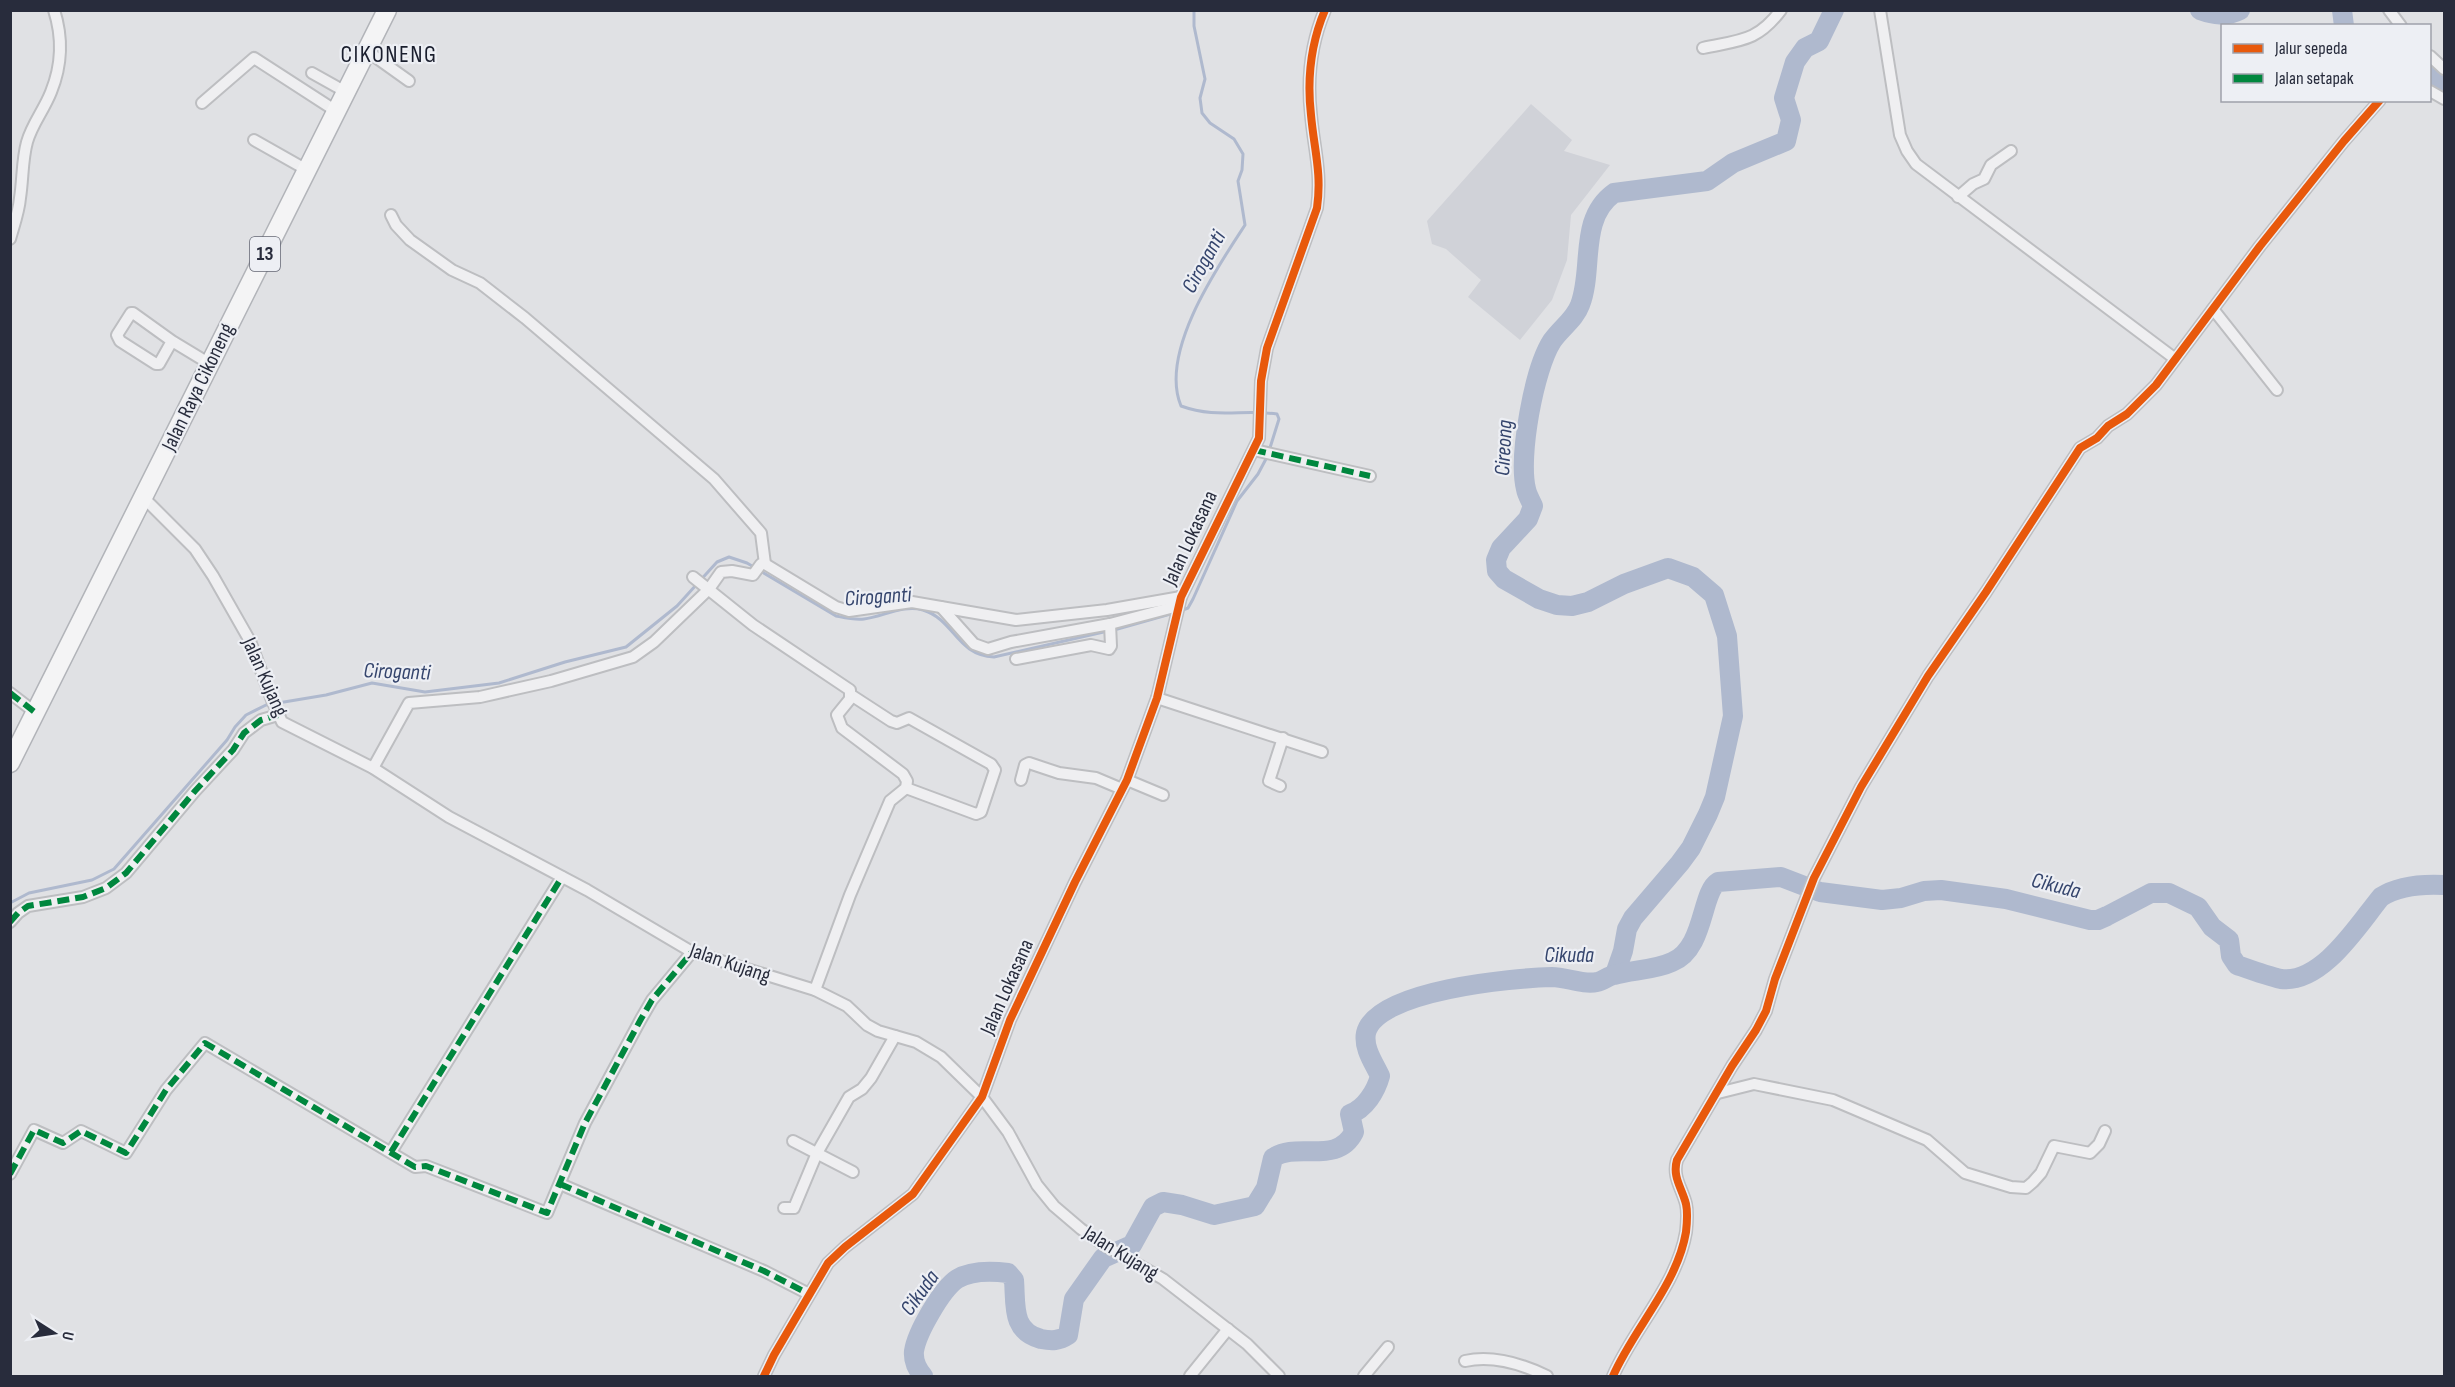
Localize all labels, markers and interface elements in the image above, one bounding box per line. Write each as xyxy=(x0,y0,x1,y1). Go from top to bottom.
legend xyxy=(2221,24,2431,102)
text: Jalur sepeda xyxy=(2274,38,2347,59)
district label: CIKONENG xyxy=(340,40,438,69)
text: Jalan setapak xyxy=(2274,68,2354,89)
water label: Ciroganti xyxy=(1176,225,1233,298)
road number: 13 xyxy=(250,237,280,271)
street label: Jalan Raya Cikoneng xyxy=(156,319,240,456)
water label: Cireong xyxy=(1489,419,1519,477)
street label: Jalan Lokasana xyxy=(1157,487,1223,590)
water label: Ciroganti xyxy=(844,581,913,613)
street label: Jalan Kujang xyxy=(236,633,293,720)
water label: Ciroganti xyxy=(363,657,432,687)
water label: Cikuda xyxy=(2029,867,2083,905)
street label: Jalan Lokasana xyxy=(974,935,1039,1039)
street label: Jalan Kujang xyxy=(685,937,774,988)
water label: Cikuda xyxy=(1544,942,1594,969)
street label: Jalan Kujang xyxy=(1078,1220,1163,1286)
water label: Cikuda xyxy=(895,1265,946,1321)
north arrow xyxy=(24,1303,84,1363)
text: U xyxy=(57,1330,77,1342)

